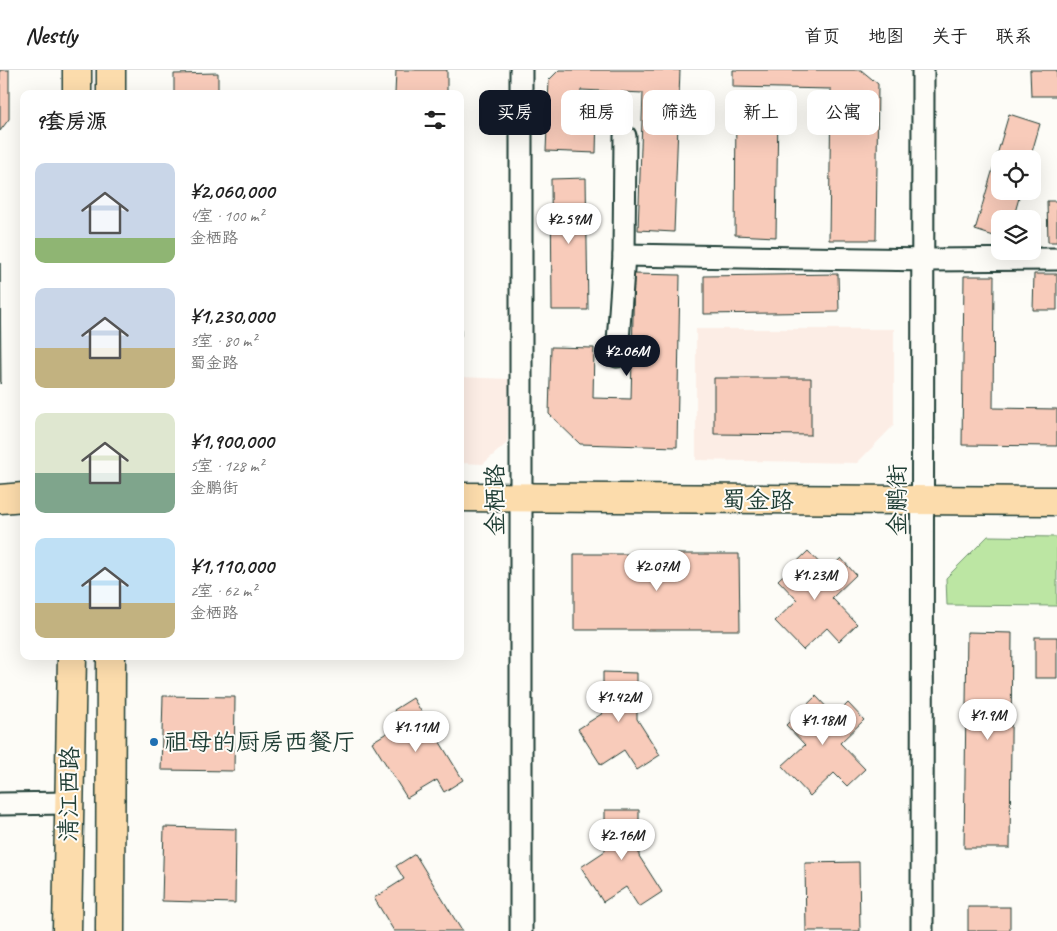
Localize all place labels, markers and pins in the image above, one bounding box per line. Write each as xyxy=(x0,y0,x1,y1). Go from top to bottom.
pin: ¥2.59M xyxy=(528,202,610,245)
pin: ¥2.06M xyxy=(586,334,668,377)
pin: ¥2.07M xyxy=(616,550,698,592)
pin: ¥1.23M xyxy=(774,558,856,601)
pin: ¥1.42M xyxy=(578,680,660,723)
pin: ¥1.9M xyxy=(953,698,1023,741)
pin: ¥1.18M xyxy=(782,704,864,746)
pin: ¥1.11M xyxy=(375,710,457,753)
place label: 祖母的厨房西餐厅 xyxy=(164,727,356,757)
marker: 祖母的厨房西餐厅 xyxy=(148,736,160,748)
pin: ¥2.16M xyxy=(581,818,663,861)

